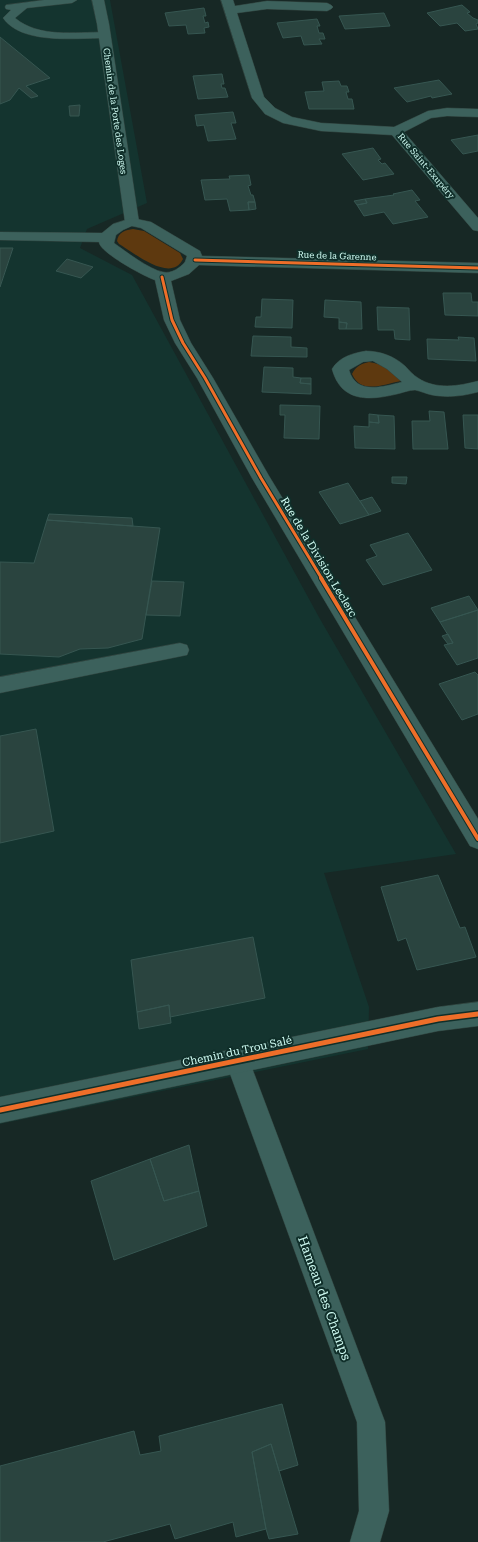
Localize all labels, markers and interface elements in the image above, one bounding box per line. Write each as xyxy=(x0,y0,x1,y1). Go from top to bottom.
street label: Chemin de la Porte des Loges xyxy=(101,47,129,175)
street label: Rue Saint-Exupéry xyxy=(396,131,457,201)
street label: Rue de la Garenne xyxy=(297,250,377,262)
street label: Rue de la Division Leclerc xyxy=(278,495,360,620)
street label: Chemin du Trou Salé xyxy=(181,1034,293,1069)
street label: Hameau des Champs xyxy=(295,1234,354,1362)

